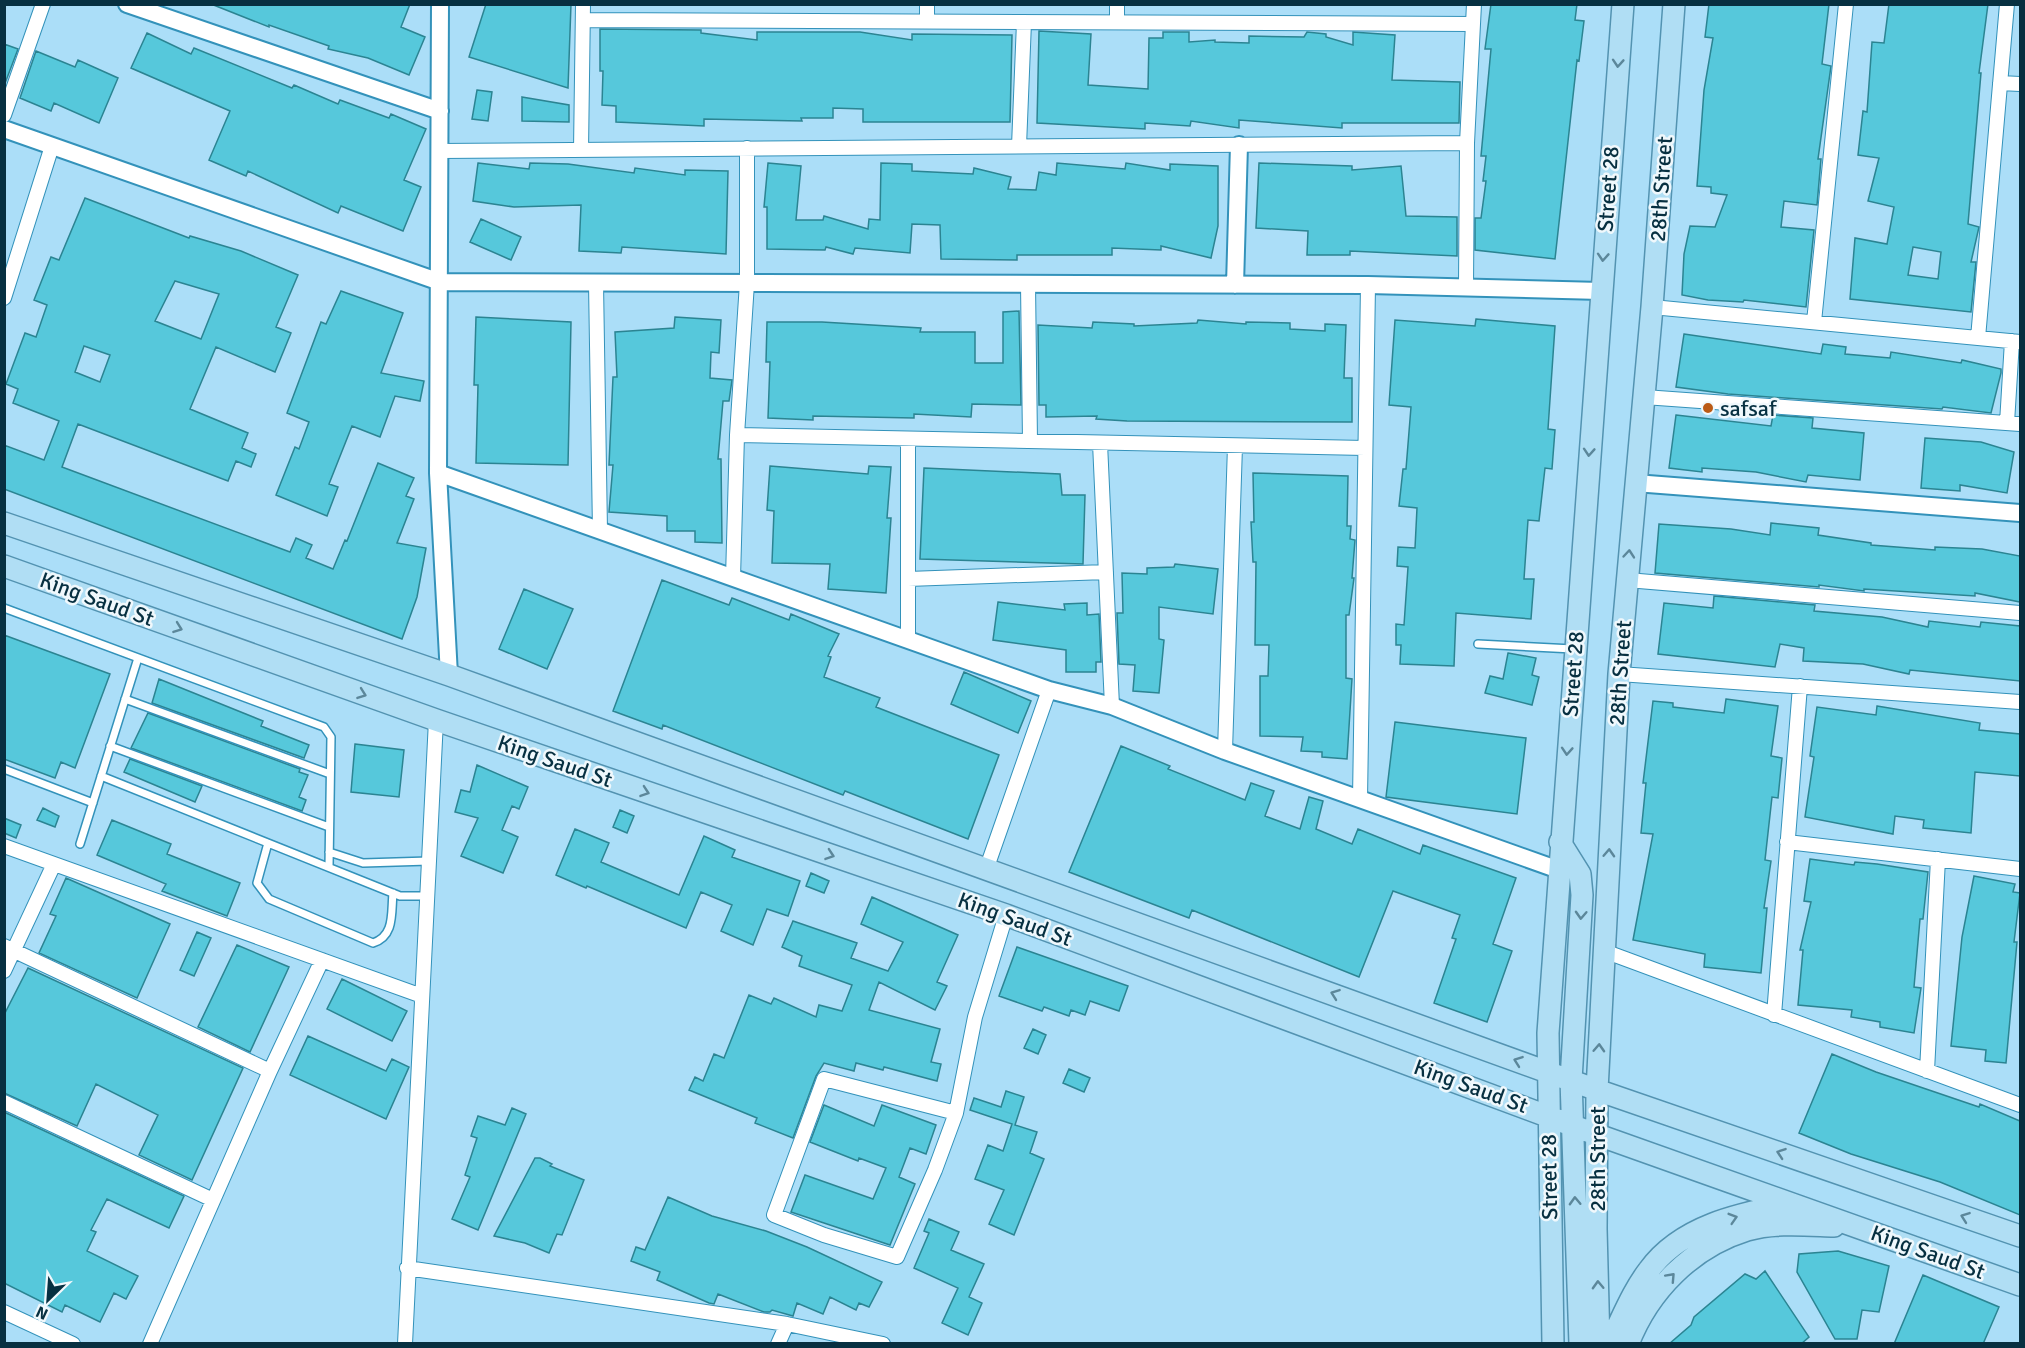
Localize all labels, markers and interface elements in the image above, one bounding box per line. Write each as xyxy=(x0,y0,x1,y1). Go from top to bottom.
one-way arrow xyxy=(1612,58,1625,67)
street label: 28th Street xyxy=(1644,135,1678,243)
street label: Street 28 xyxy=(1592,145,1624,233)
one-way arrow xyxy=(1597,253,1610,262)
place label: safsaf xyxy=(1720,395,1778,422)
marker: safsaf xyxy=(1701,401,1715,415)
one-way arrow xyxy=(1583,447,1596,456)
one-way arrow xyxy=(1622,549,1635,559)
street label: King Saud St xyxy=(36,566,158,632)
street label: 28th Street xyxy=(1603,619,1637,727)
one-way arrow xyxy=(172,621,183,634)
street label: Street 28 xyxy=(1557,630,1589,718)
one-way arrow xyxy=(356,686,367,699)
street label: King Saud St xyxy=(494,729,616,793)
one-way arrow xyxy=(1561,746,1574,755)
one-way arrow xyxy=(640,784,650,797)
one-way arrow xyxy=(824,847,835,860)
one-way arrow xyxy=(1603,849,1616,858)
street label: King Saud St xyxy=(954,886,1076,952)
one-way arrow xyxy=(1574,911,1587,920)
one-way arrow xyxy=(1330,989,1340,1002)
one-way arrow xyxy=(1593,1044,1606,1053)
street label: King Saud St xyxy=(1410,1053,1532,1119)
one-way arrow xyxy=(1513,1055,1524,1068)
street label: 28th Street xyxy=(1584,1106,1611,1212)
street label: Street 28 xyxy=(1535,1134,1563,1220)
one-way arrow xyxy=(1776,1147,1787,1160)
one-way arrow xyxy=(1568,1197,1581,1206)
one-way arrow xyxy=(1961,1211,1971,1224)
one-way arrow xyxy=(1727,1213,1738,1225)
street label: King Saud St xyxy=(1867,1219,1989,1285)
north arrow xyxy=(18,1270,78,1330)
one-way arrow xyxy=(1664,1273,1675,1284)
one-way arrow xyxy=(1591,1281,1604,1290)
text: N xyxy=(33,1301,51,1324)

